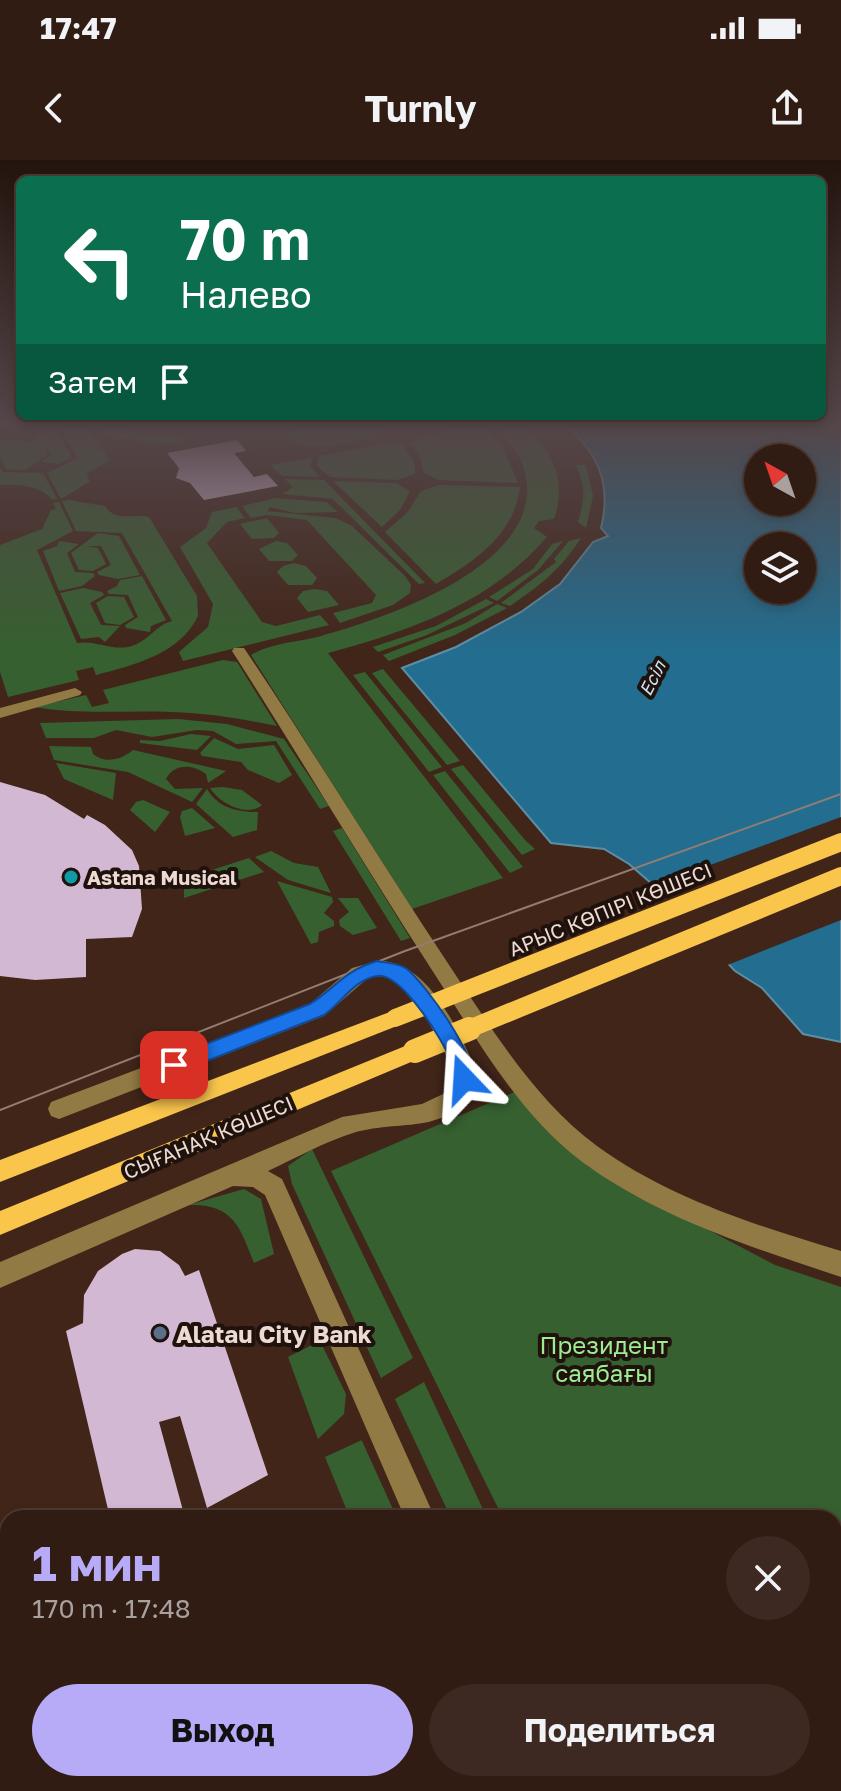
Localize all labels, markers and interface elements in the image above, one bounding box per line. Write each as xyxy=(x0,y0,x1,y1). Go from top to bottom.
text: 17:47 xyxy=(40,10,117,46)
icon: back xyxy=(32,86,76,130)
icon: share xyxy=(765,86,809,130)
text: Turnly xyxy=(364,87,477,130)
text: 70 m xyxy=(180,205,310,272)
icon: left xyxy=(48,208,152,312)
text: Налево xyxy=(180,273,312,316)
icon: arrive xyxy=(153,360,197,404)
text: Затем xyxy=(48,364,137,400)
north arrow xyxy=(744,444,816,516)
map controls xyxy=(744,444,816,604)
button: layers xyxy=(744,532,816,604)
water label: Есіл xyxy=(634,656,671,699)
street label: АРЫС КӨПІРІ КӨШЕСІ xyxy=(505,857,715,961)
place label: Astana Musical xyxy=(87,865,237,889)
marker: Astana Musical xyxy=(62,868,80,886)
pin xyxy=(140,1031,208,1099)
position arrow xyxy=(422,1037,506,1121)
icon: arrive xyxy=(152,1043,196,1087)
street label: СЫҒАНАҚ КӨШЕСІ xyxy=(120,1090,296,1184)
place label: Alatau City Bank xyxy=(176,1319,372,1348)
marker: Alatau City Bank xyxy=(151,1324,169,1342)
park label: Президент саябағы xyxy=(540,1330,669,1387)
text: 1 мин xyxy=(32,1534,162,1592)
button: close xyxy=(726,1536,810,1620)
text: 170 m · 17:48 xyxy=(32,1593,191,1624)
button: Выход xyxy=(32,1684,413,1776)
button: Поделиться xyxy=(429,1684,810,1776)

